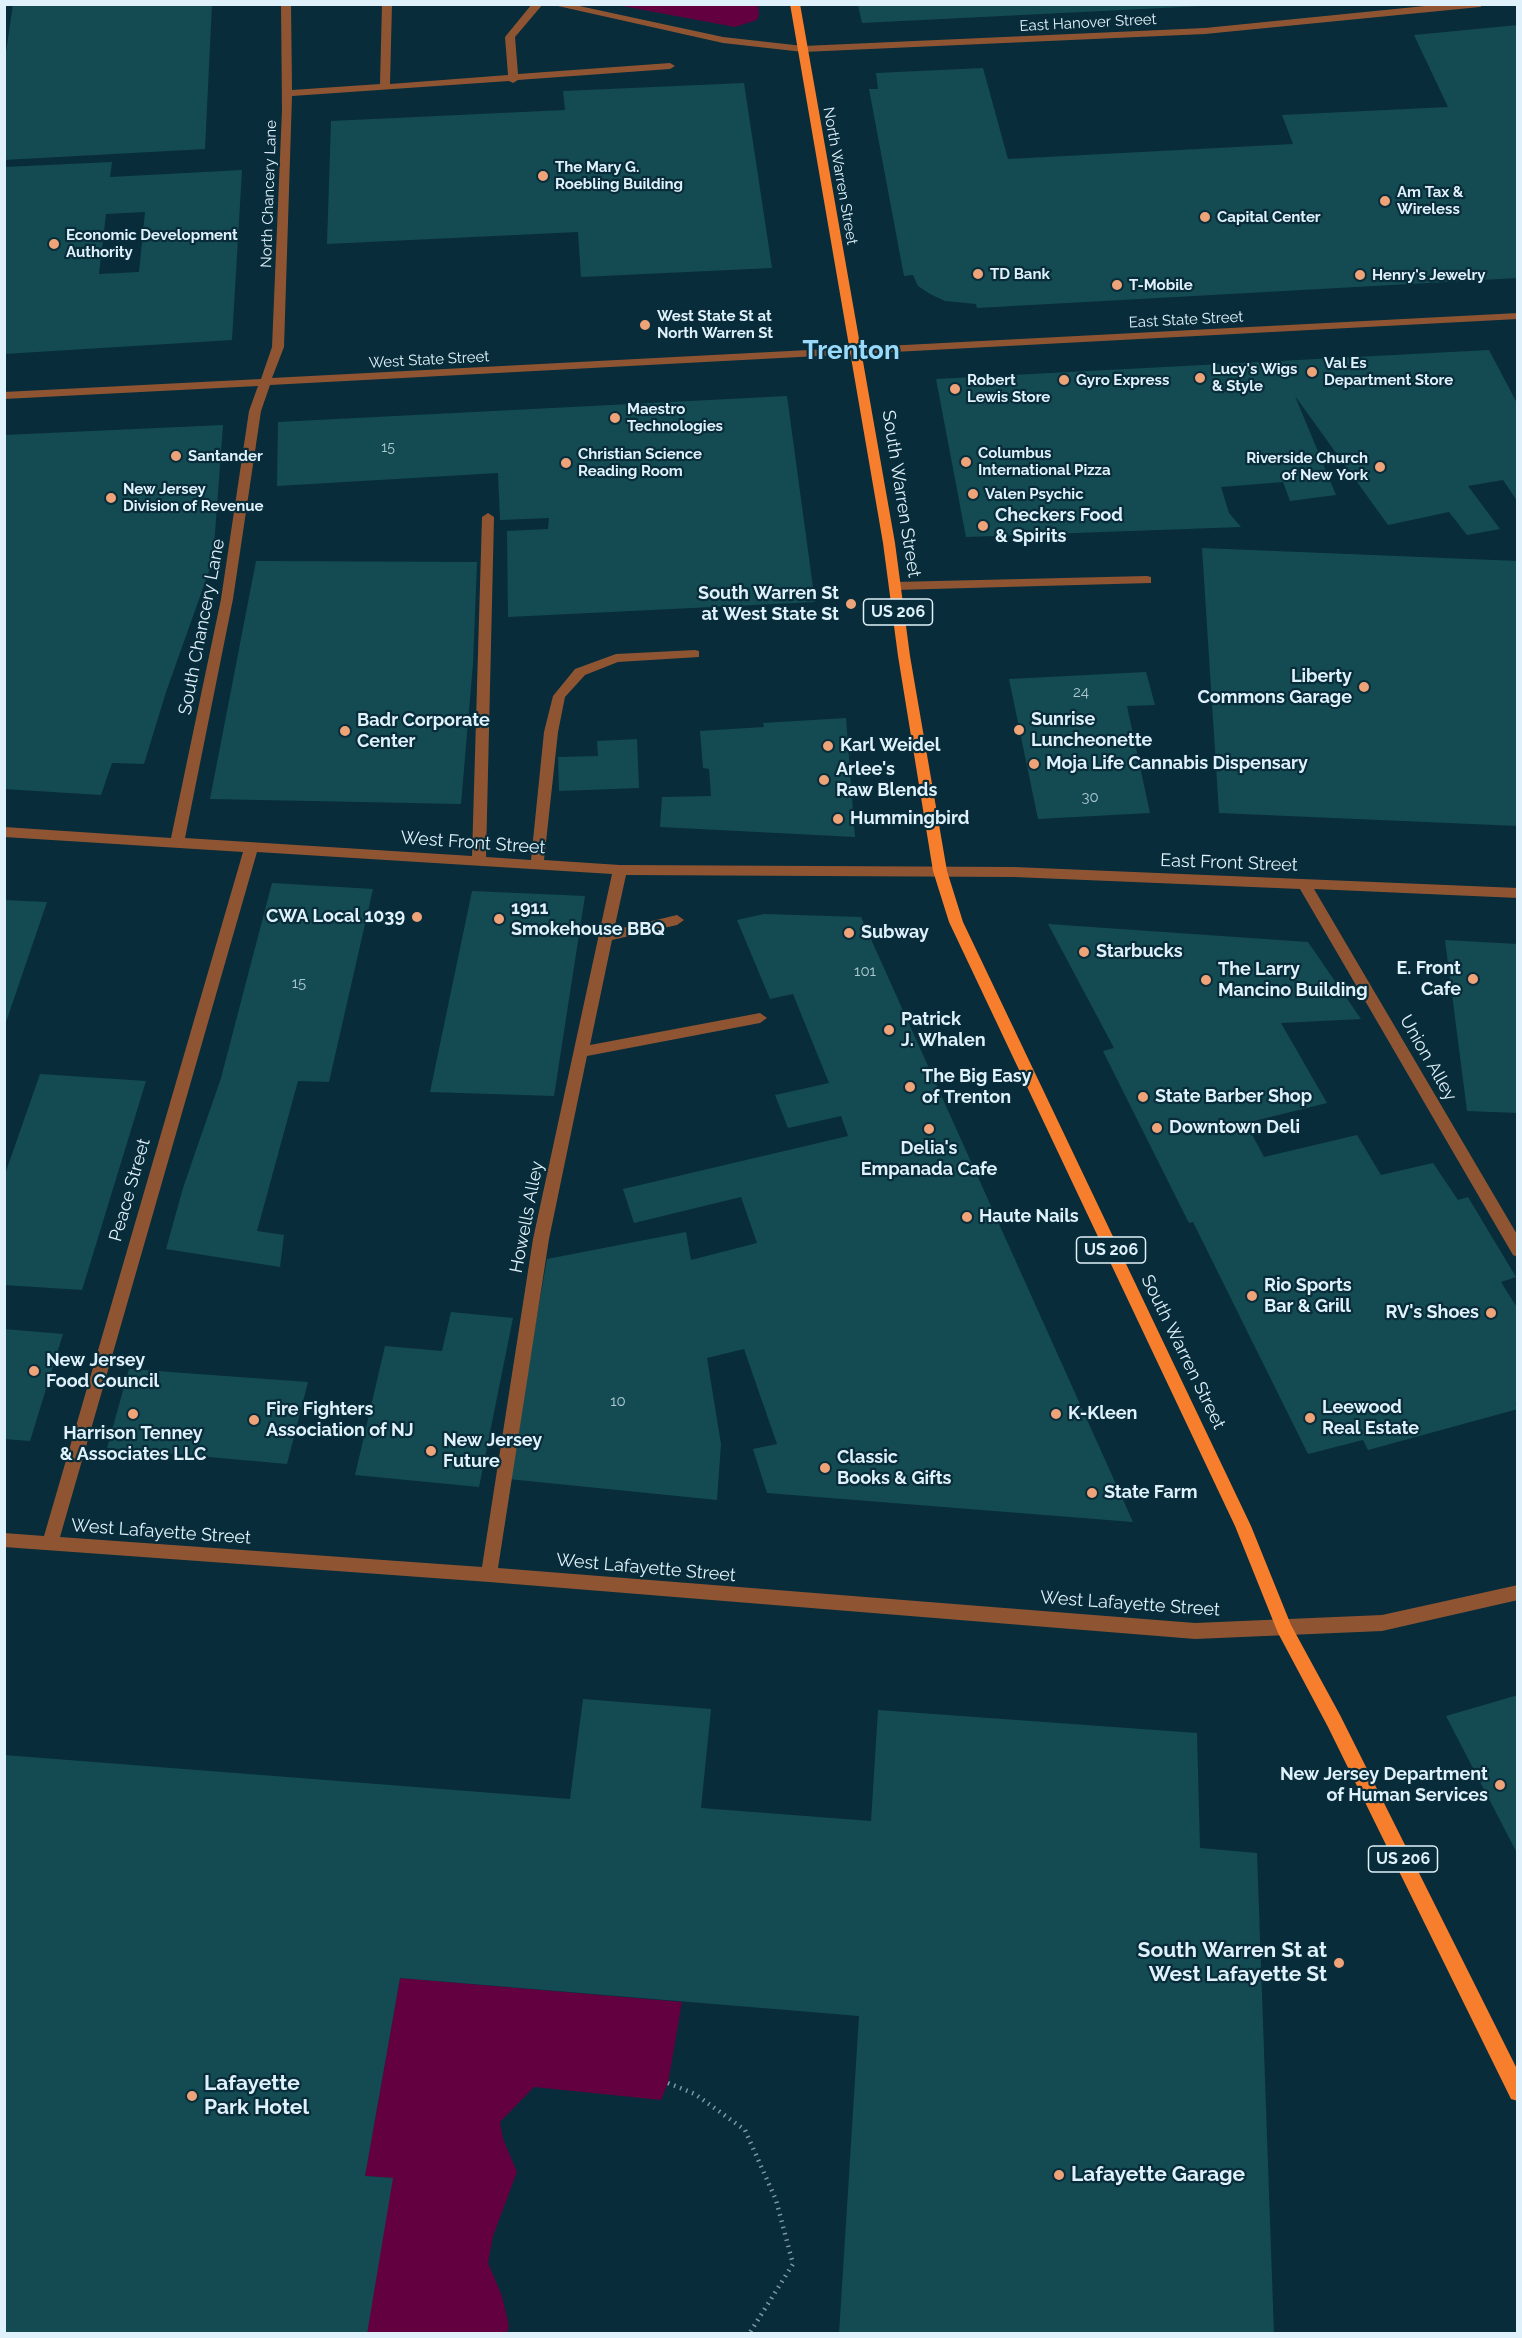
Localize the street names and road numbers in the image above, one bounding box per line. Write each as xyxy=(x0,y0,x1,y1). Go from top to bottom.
street label: East Hanover Street xyxy=(1019,10,1157,36)
street label: North Warren Street xyxy=(819,106,861,246)
street label: North Chancery Lane xyxy=(257,120,281,268)
street label: East State Street xyxy=(1128,308,1244,332)
street label: West State Street xyxy=(368,348,490,372)
street label: South Warren Street xyxy=(877,409,925,579)
street label: South Chancery Lane xyxy=(174,537,230,717)
road number: US 206 xyxy=(864,599,932,625)
street label: West Front Street xyxy=(400,827,546,859)
street label: East Front Street xyxy=(1160,850,1298,876)
street label: Union Alley xyxy=(1395,1011,1461,1105)
street label: Peace Street xyxy=(105,1136,155,1244)
street label: Howells Alley xyxy=(506,1159,548,1275)
road number: US 206 xyxy=(1076,1237,1146,1263)
street label: South Warren Street xyxy=(1136,1271,1230,1433)
street label: West Lafayette Street xyxy=(70,1515,252,1549)
street label: West Lafayette Street xyxy=(555,1549,737,1587)
street label: West Lafayette Street xyxy=(1039,1587,1221,1621)
road number: US 206 xyxy=(1368,1846,1438,1872)

